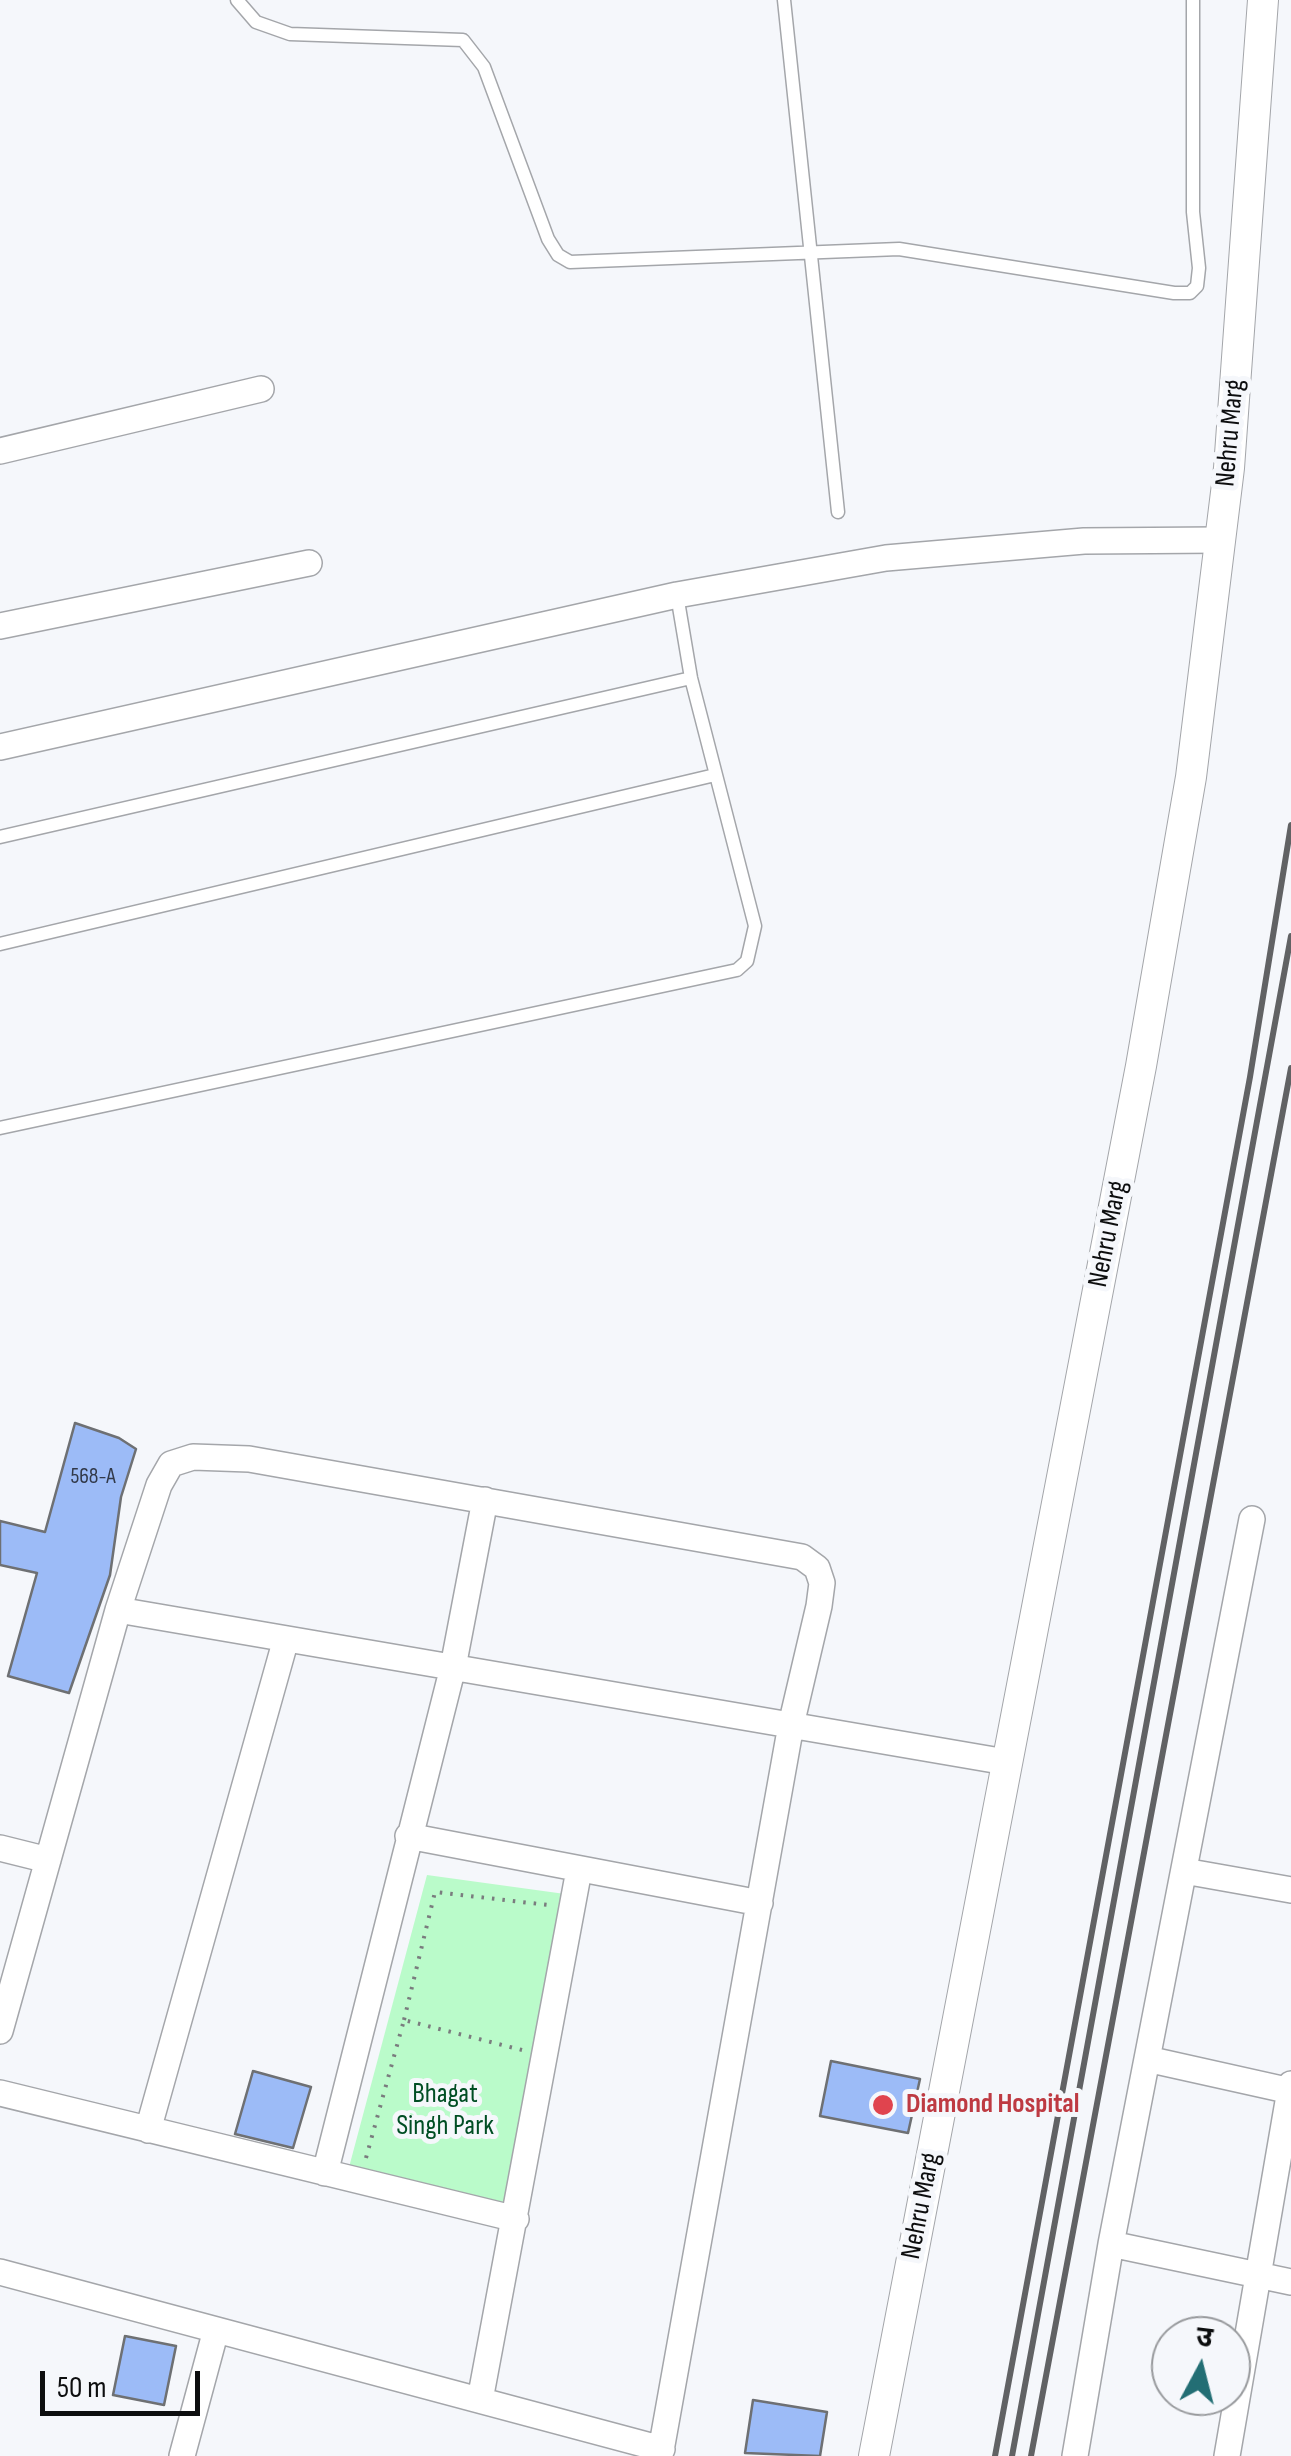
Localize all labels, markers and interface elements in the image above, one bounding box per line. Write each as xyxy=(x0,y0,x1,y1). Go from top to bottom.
street label: Nehru Marg xyxy=(1210,378,1252,488)
street label: Nehru Marg xyxy=(1082,1178,1136,1290)
house number: 568-A xyxy=(70,1464,116,1490)
park label: Bhagat Singh Park xyxy=(396,2078,494,2144)
place label: Diamond Hospital xyxy=(906,2088,1079,2122)
marker: Diamond Hospital xyxy=(870,2092,896,2118)
street label: Nehru Marg xyxy=(895,2150,949,2262)
north arrow xyxy=(1151,2316,1251,2416)
text: उ xyxy=(1194,2320,1215,2355)
scale bar xyxy=(45,2351,205,2413)
text: 50 m xyxy=(57,2370,106,2406)

